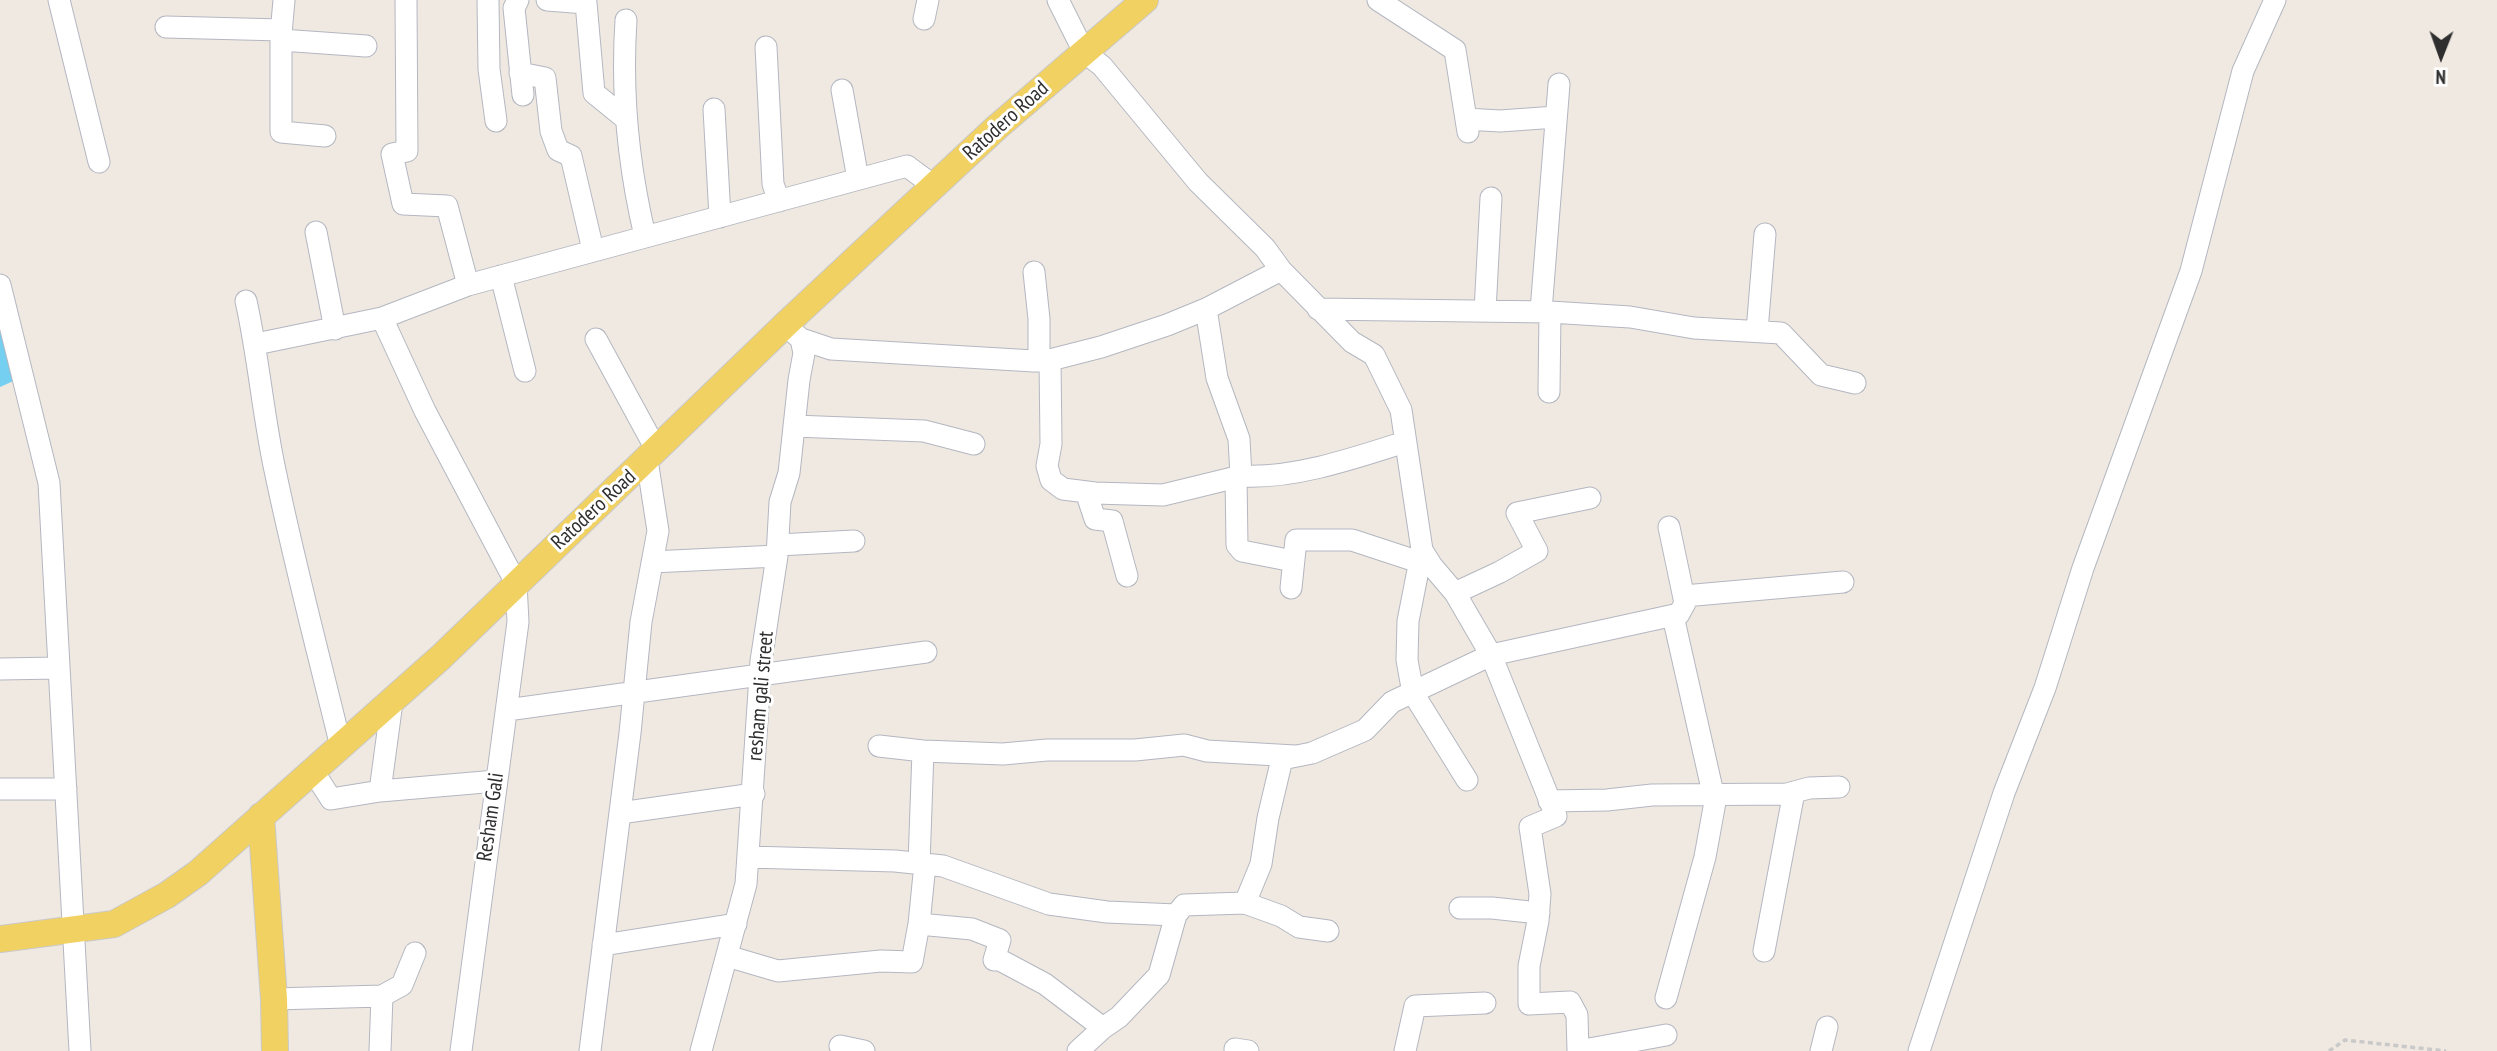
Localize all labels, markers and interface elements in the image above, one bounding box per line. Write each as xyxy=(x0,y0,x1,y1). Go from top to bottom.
north arrow xyxy=(2406,21,2476,91)
text: N xyxy=(2435,65,2446,89)
street label: Ratodero Road xyxy=(958,76,1054,166)
street label: Ratodero Road xyxy=(547,465,641,555)
street label: resham gali street xyxy=(743,630,779,762)
street label: Resham Gali xyxy=(472,771,510,863)

